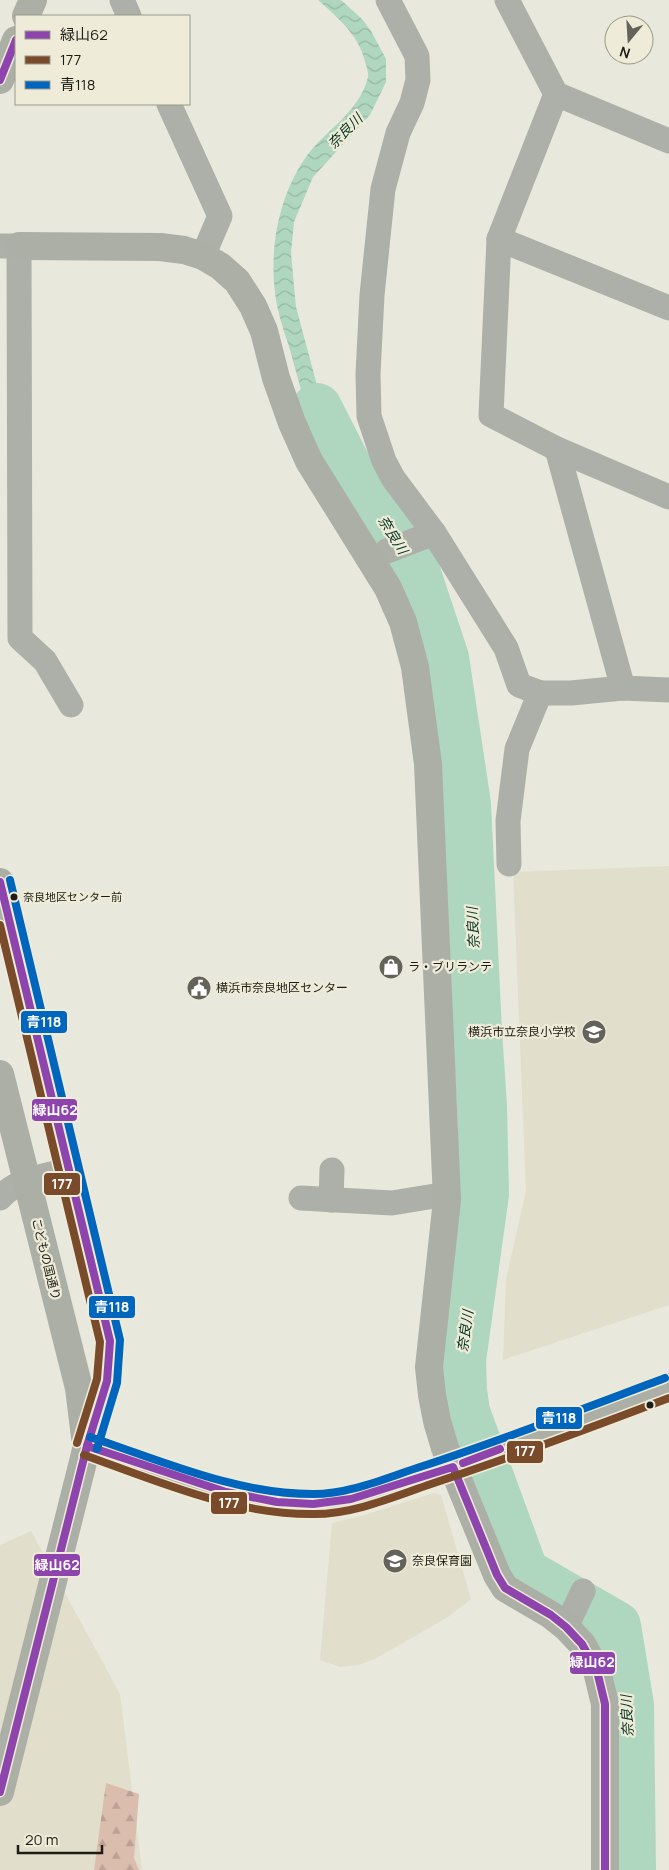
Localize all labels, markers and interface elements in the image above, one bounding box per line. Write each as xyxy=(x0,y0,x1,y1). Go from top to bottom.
legend xyxy=(15,15,190,105)
north arrow xyxy=(604,15,654,65)
text: 緑山62 xyxy=(60,24,108,45)
text: N xyxy=(617,42,633,63)
text: 177 xyxy=(60,49,81,70)
text: 青118 xyxy=(60,74,95,95)
water label: 奈良川 xyxy=(323,108,368,152)
water label: 奈良川 xyxy=(374,512,414,559)
place label: 奈良地区センター前 xyxy=(23,889,122,904)
marker: 奈良地区センター前 xyxy=(9,892,19,902)
water label: 奈良川 xyxy=(462,905,483,949)
shop icon: ラ・ブリランテ xyxy=(378,954,404,980)
place label: ラ・ブリランテ xyxy=(408,958,492,975)
public building icon: 横浜市奈良地区センター xyxy=(186,975,212,1001)
place label: 横浜市奈良地区センター xyxy=(216,979,348,996)
line badge: 青118 xyxy=(20,1010,68,1034)
text: 青118 xyxy=(27,1012,61,1031)
school or university icon: 横浜市立奈良小学校 xyxy=(581,1019,607,1045)
place label: 横浜市立奈良小学校 xyxy=(468,1023,576,1040)
line badge: 緑山62 xyxy=(31,1098,78,1122)
text: 緑山62 xyxy=(32,1100,78,1119)
line badge: 177 xyxy=(43,1172,81,1196)
text: 177 xyxy=(51,1174,73,1193)
street label: こどもの国通り xyxy=(28,1216,65,1302)
line badge: 青118 xyxy=(88,1295,136,1319)
text: 青118 xyxy=(95,1297,129,1316)
water label: 奈良川 xyxy=(452,1307,477,1353)
unlabelled marker xyxy=(645,1400,655,1410)
line badge: 青118 xyxy=(535,1406,583,1430)
text: 青118 xyxy=(542,1408,576,1427)
line badge: 177 xyxy=(506,1440,544,1464)
text: 177 xyxy=(514,1441,536,1460)
line badge: 177 xyxy=(210,1491,248,1515)
text: 177 xyxy=(218,1493,240,1512)
school or university icon: 奈良保育園 xyxy=(382,1548,408,1574)
place label: 奈良保育園 xyxy=(412,1552,472,1569)
line badge: 緑山62 xyxy=(33,1553,81,1577)
text: 緑山62 xyxy=(34,1555,80,1574)
line badge: 緑山62 xyxy=(569,1651,616,1675)
text: 緑山62 xyxy=(569,1652,615,1671)
water label: 奈良川 xyxy=(616,1693,637,1737)
scale bar xyxy=(18,1822,101,1854)
text: 20 m xyxy=(25,1829,58,1850)

